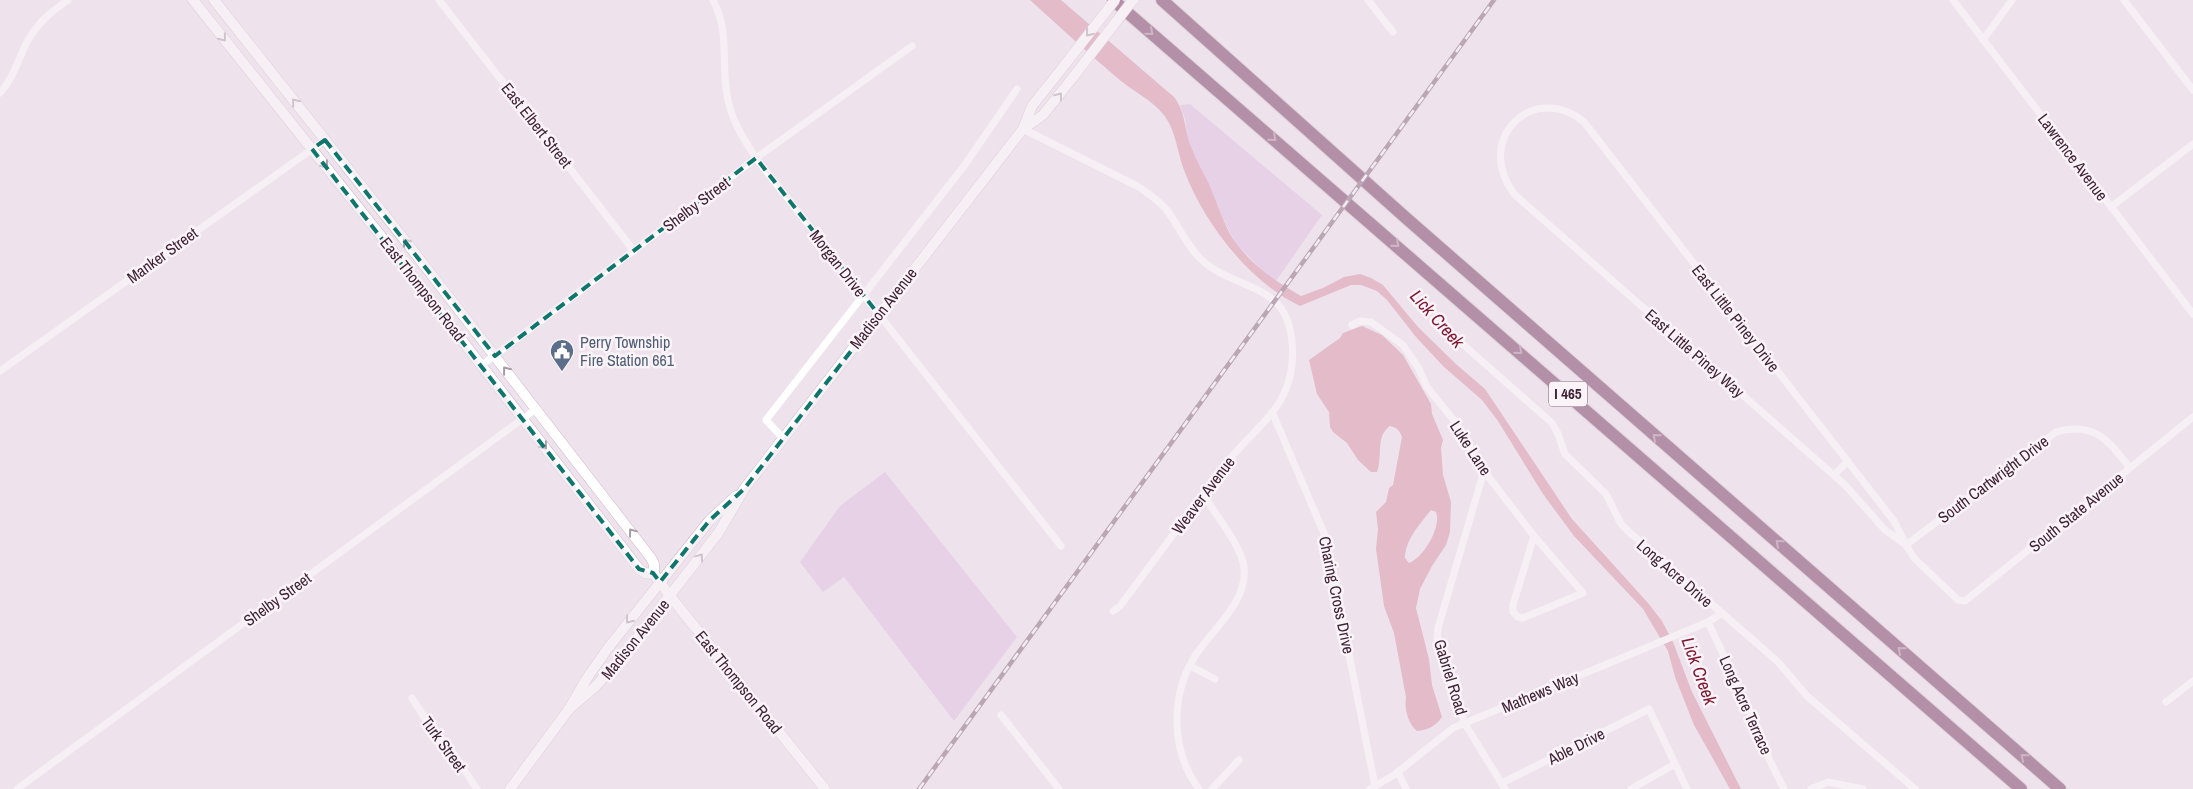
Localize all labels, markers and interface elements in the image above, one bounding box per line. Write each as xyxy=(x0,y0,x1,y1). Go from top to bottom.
one-way arrow xyxy=(1144,26,1153,35)
one-way arrow xyxy=(1086,27,1094,36)
one-way arrow xyxy=(218,32,226,41)
street label: East Elbert Street xyxy=(497,78,578,173)
one-way arrow xyxy=(1053,93,1061,102)
one-way arrow xyxy=(291,98,300,107)
street label: Lawrence Avenue xyxy=(2033,109,2113,205)
one-way arrow xyxy=(1267,133,1276,141)
one-way arrow xyxy=(319,159,327,168)
street label: Shelby Street xyxy=(658,171,734,236)
street label: Manker Street xyxy=(122,222,202,288)
street label: Morgan Drive xyxy=(805,225,871,301)
street label: East Thompson Road xyxy=(375,232,471,346)
one-way arrow xyxy=(404,239,412,248)
one-way arrow xyxy=(1391,239,1400,248)
street label: East Little Piney Drive xyxy=(1687,260,1785,376)
street label: Madison Avenue xyxy=(844,263,922,353)
water label: Lick Creek xyxy=(1404,284,1471,354)
street label: East Little Piney Way xyxy=(1641,304,1750,403)
place label: Perry Township Fire Station 661 xyxy=(580,331,675,371)
public building icon: Perry Township Fire Station 661 xyxy=(549,338,575,372)
one-way arrow xyxy=(1513,345,1522,354)
one-way arrow xyxy=(504,367,512,376)
road number: I 465 xyxy=(1549,382,1587,406)
street label: Luke Lane xyxy=(1445,416,1497,480)
street label: South Cartwright Drive xyxy=(1933,430,2053,528)
one-way arrow xyxy=(1653,433,1662,442)
one-way arrow xyxy=(538,440,546,449)
street label: Weaver Avenue xyxy=(1166,452,1240,538)
street label: South State Avenue xyxy=(2024,467,2128,557)
one-way arrow xyxy=(629,529,637,538)
street label: Charing Cross Drive xyxy=(1314,534,1360,656)
street label: Long Acre Drive xyxy=(1632,534,1718,612)
one-way arrow xyxy=(1775,540,1784,549)
one-way arrow xyxy=(694,554,702,563)
street label: Shelby Street xyxy=(239,567,316,631)
street label: Madison Avenue xyxy=(596,594,674,684)
one-way arrow xyxy=(627,614,635,623)
street label: East Thompson Road xyxy=(691,626,787,738)
water label: Lick Creek xyxy=(1676,633,1723,709)
street label: Gabriel Road xyxy=(1429,636,1473,718)
one-way arrow xyxy=(1898,647,1907,656)
street label: Long Acre Terrace xyxy=(1714,652,1778,758)
street label: Mathews Way xyxy=(1498,666,1582,718)
street label: Turk Street xyxy=(416,712,472,777)
street label: Able Drive xyxy=(1543,722,1608,770)
one-way arrow xyxy=(2020,754,2029,763)

